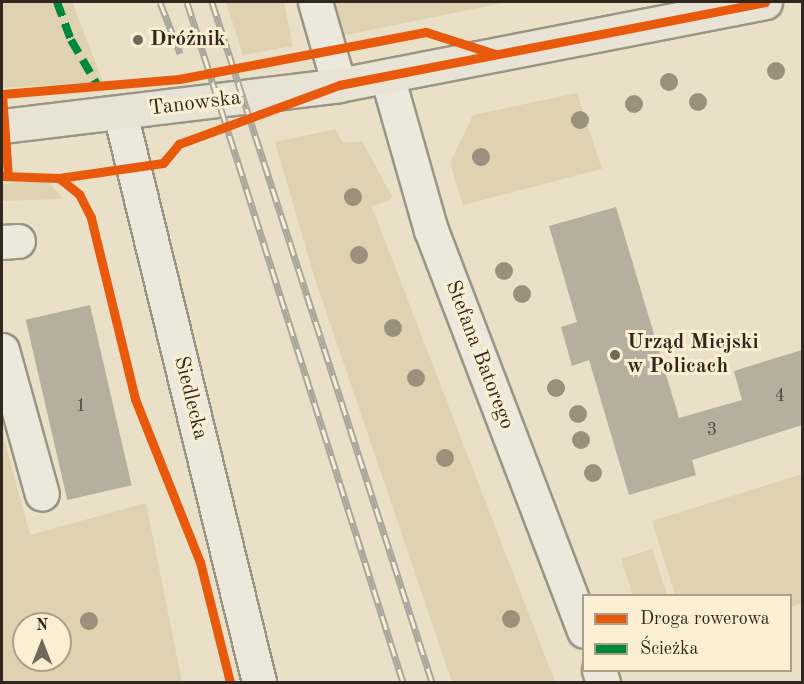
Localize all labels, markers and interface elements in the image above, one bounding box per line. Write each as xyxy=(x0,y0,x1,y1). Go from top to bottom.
place label: Dróżnik xyxy=(150,27,226,53)
marker: Dróżnik xyxy=(131,33,145,47)
street label: Tanowska xyxy=(148,86,242,122)
street label: Stefana Batorego xyxy=(439,277,519,433)
place label: Urząd Miejski w Policach xyxy=(627,330,759,380)
marker: Urząd Miejski w Policach xyxy=(608,348,622,362)
street label: Siedlecka xyxy=(167,354,213,442)
house number: 4 xyxy=(775,385,785,407)
house number: 1 xyxy=(76,395,86,417)
house number: 3 xyxy=(707,419,717,441)
legend xyxy=(582,594,792,672)
text: Droga rowerowa xyxy=(640,610,770,628)
north arrow xyxy=(12,612,72,672)
text: N xyxy=(36,618,48,634)
text: Ścieżka xyxy=(640,640,698,658)

